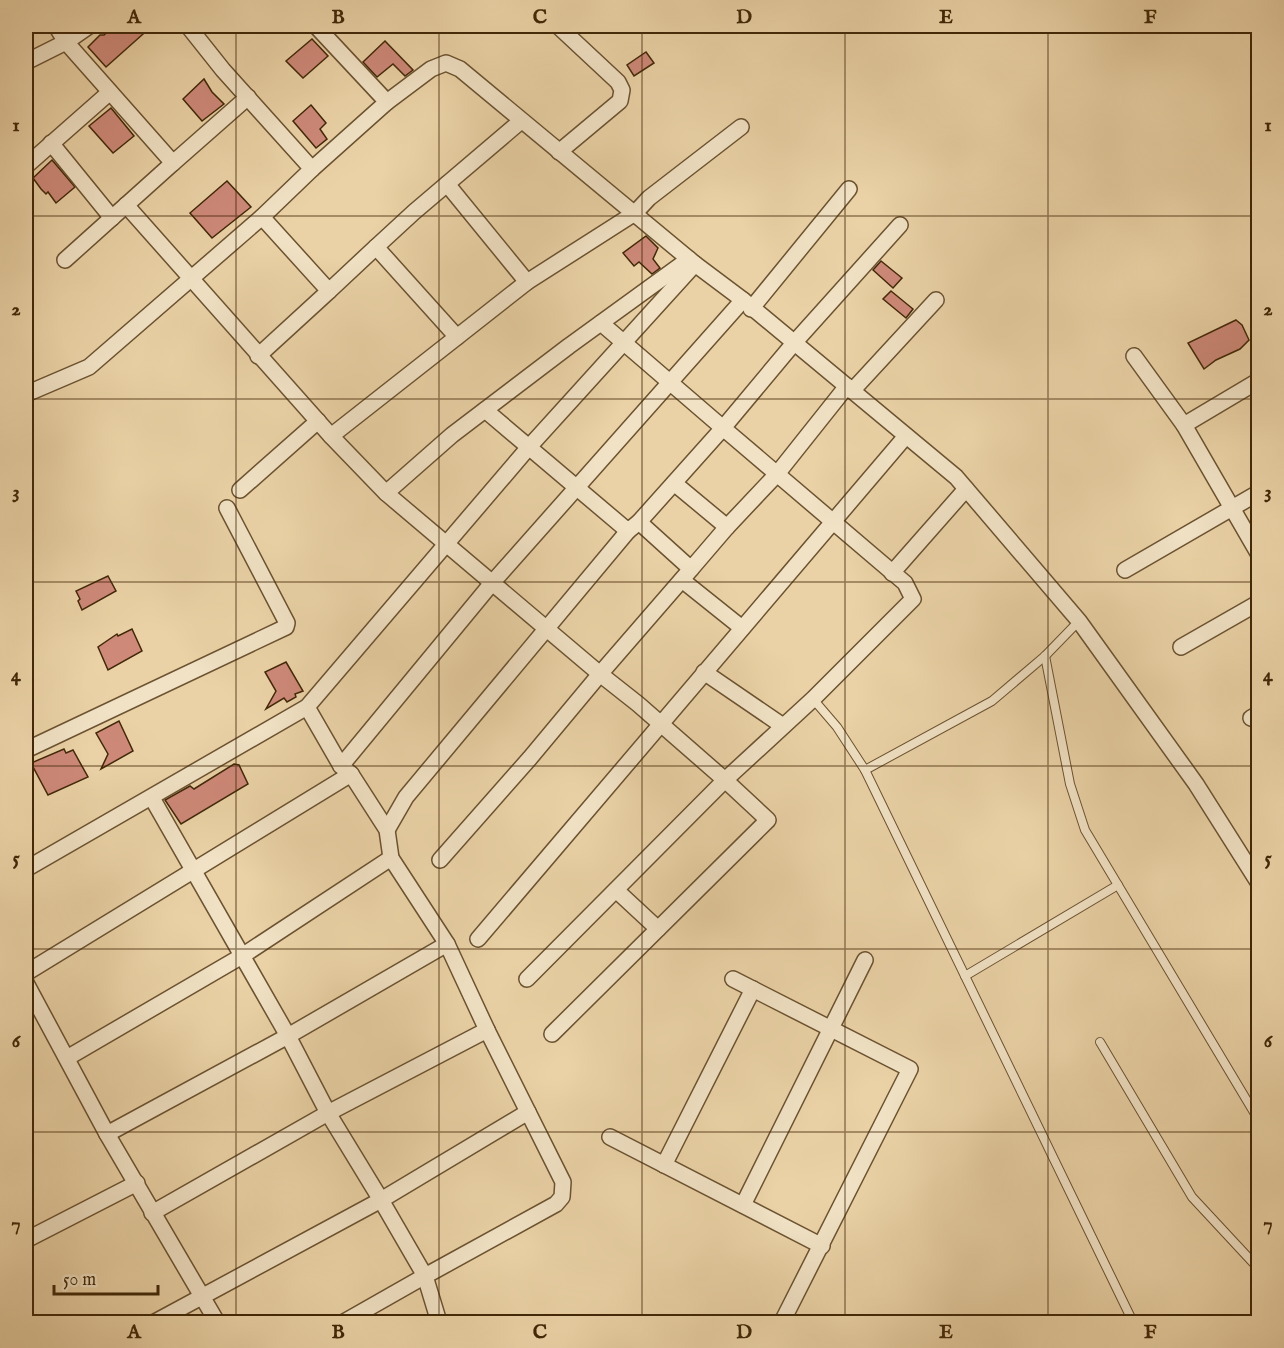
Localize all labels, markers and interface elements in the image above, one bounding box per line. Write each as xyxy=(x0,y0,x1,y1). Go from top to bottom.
text: A xyxy=(126,5,142,30)
text: B xyxy=(331,5,345,30)
text: C xyxy=(533,5,547,30)
text: D xyxy=(736,5,752,30)
text: E xyxy=(939,5,953,30)
text: F xyxy=(1144,5,1157,30)
text: 1 xyxy=(12,113,20,138)
text: 1 xyxy=(1264,113,1272,138)
text: 2 xyxy=(11,297,21,322)
text: 2 xyxy=(1263,297,1273,322)
text: 3 xyxy=(12,480,20,505)
text: 3 xyxy=(1264,480,1272,505)
text: 4 xyxy=(11,663,22,688)
text: 4 xyxy=(1263,663,1274,688)
text: 5 xyxy=(12,846,20,871)
text: 5 xyxy=(1264,846,1272,871)
text: 6 xyxy=(12,1029,22,1054)
text: 6 xyxy=(1264,1029,1274,1054)
text: 7 xyxy=(11,1212,21,1237)
text: 7 xyxy=(1263,1212,1273,1237)
scale bar xyxy=(54,1258,158,1296)
text: 50 m xyxy=(63,1269,96,1292)
text: A xyxy=(126,1320,142,1345)
text: B xyxy=(331,1320,345,1345)
text: C xyxy=(533,1320,547,1345)
text: D xyxy=(736,1320,752,1345)
text: E xyxy=(939,1320,953,1345)
text: F xyxy=(1144,1320,1157,1345)

